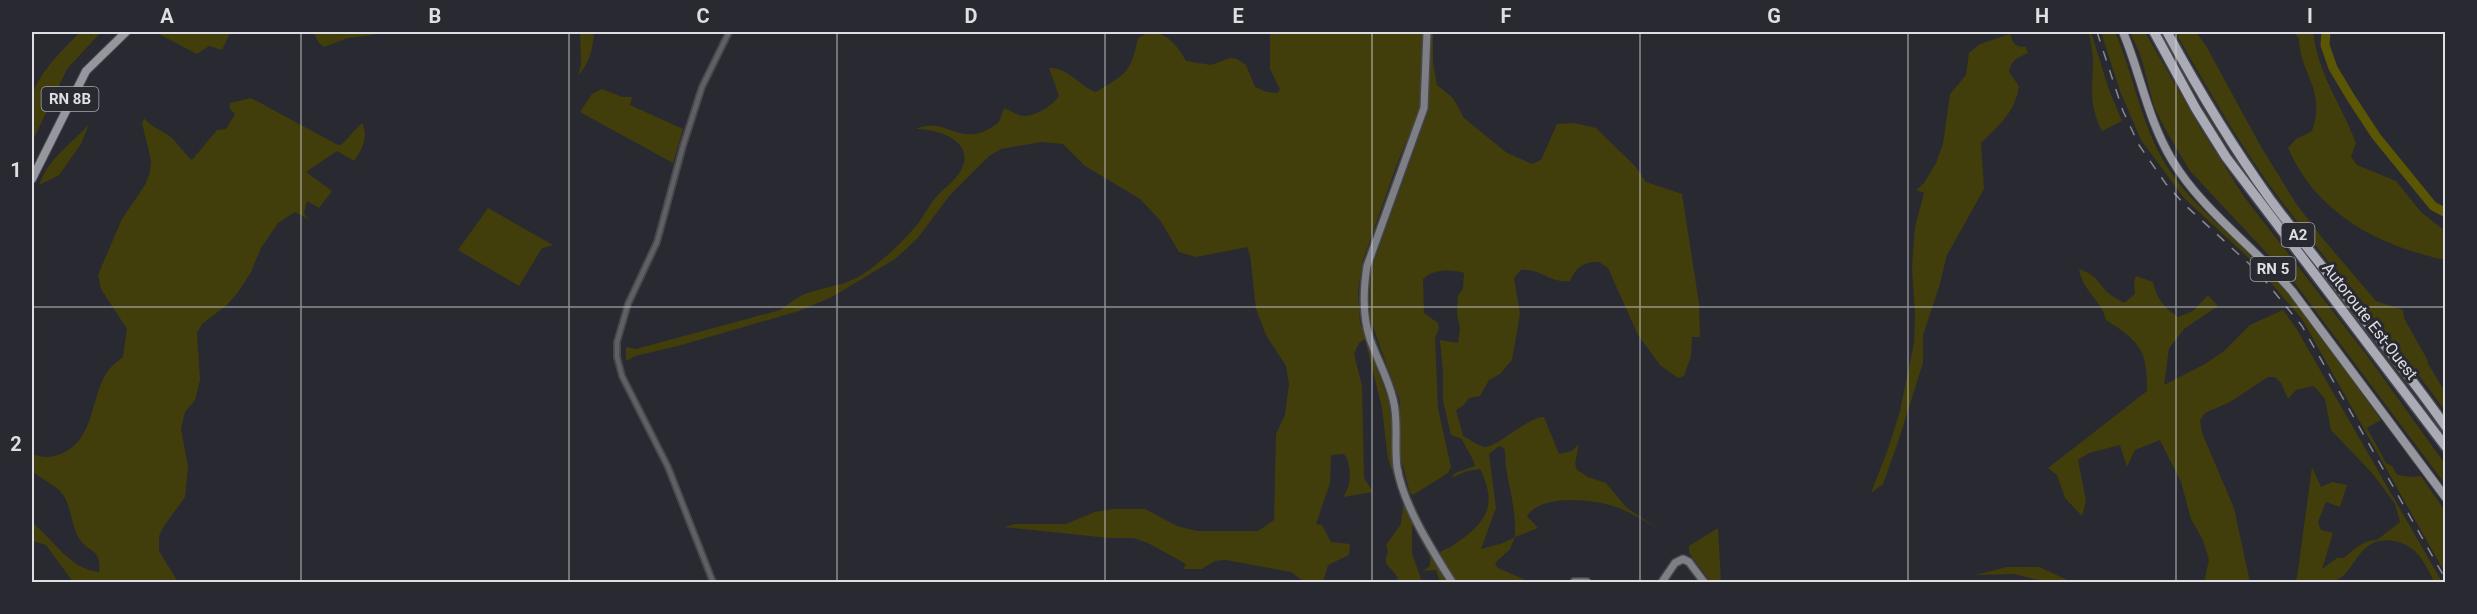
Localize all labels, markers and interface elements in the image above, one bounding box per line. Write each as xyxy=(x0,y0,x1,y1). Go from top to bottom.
text: A xyxy=(160,4,174,28)
text: B xyxy=(429,4,441,28)
text: C xyxy=(696,4,710,28)
text: D xyxy=(965,4,978,28)
text: E xyxy=(1232,4,1244,28)
text: F xyxy=(1501,4,1512,28)
text: G xyxy=(1767,4,1781,28)
text: H xyxy=(2035,4,2049,28)
text: I xyxy=(2307,4,2313,28)
road number: RN 8B xyxy=(42,87,98,111)
text: 1 xyxy=(10,158,22,182)
road number: A2 xyxy=(2282,223,2314,247)
road number: RN 5 xyxy=(2250,257,2296,281)
street label: Autoroute Est-Ouest xyxy=(2318,259,2422,383)
text: 2 xyxy=(10,432,22,456)

